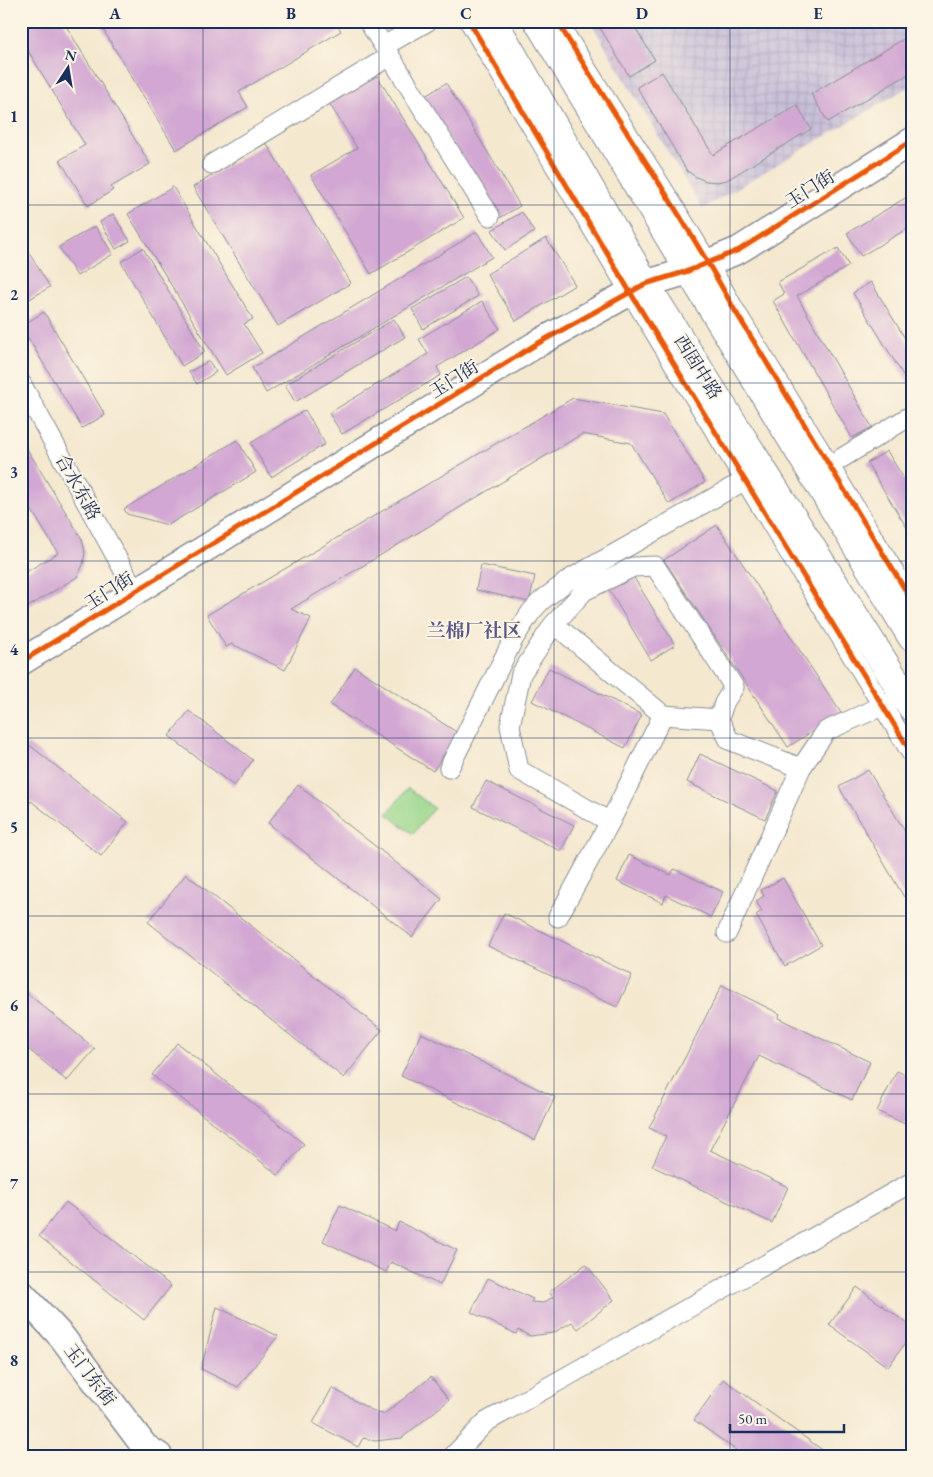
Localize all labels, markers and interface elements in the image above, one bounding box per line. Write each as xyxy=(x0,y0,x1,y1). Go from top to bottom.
text: A xyxy=(108,3,121,24)
text: B xyxy=(286,3,296,24)
text: C xyxy=(460,3,472,24)
text: D xyxy=(636,3,648,24)
text: E xyxy=(813,3,823,24)
north arrow xyxy=(42,42,92,92)
text: N xyxy=(63,45,79,65)
text: 1 xyxy=(10,106,18,127)
street label: 玉门街 xyxy=(781,165,839,213)
text: 2 xyxy=(10,284,19,305)
street label: 西固中路 xyxy=(670,330,727,403)
street label: 玉门街 xyxy=(425,355,483,403)
street label: 合水东路 xyxy=(51,450,106,524)
text: 3 xyxy=(10,462,18,483)
street label: 玉门街 xyxy=(80,567,138,615)
district label: 兰棉厂社区 xyxy=(426,618,522,643)
text: 4 xyxy=(10,639,19,660)
text: 5 xyxy=(10,817,18,838)
text: 6 xyxy=(10,995,19,1016)
text: 7 xyxy=(10,1173,19,1194)
street label: 玉门东街 xyxy=(60,1339,121,1410)
text: 8 xyxy=(10,1350,18,1371)
scale bar xyxy=(730,1402,844,1434)
text: 50 m xyxy=(738,1409,767,1428)

